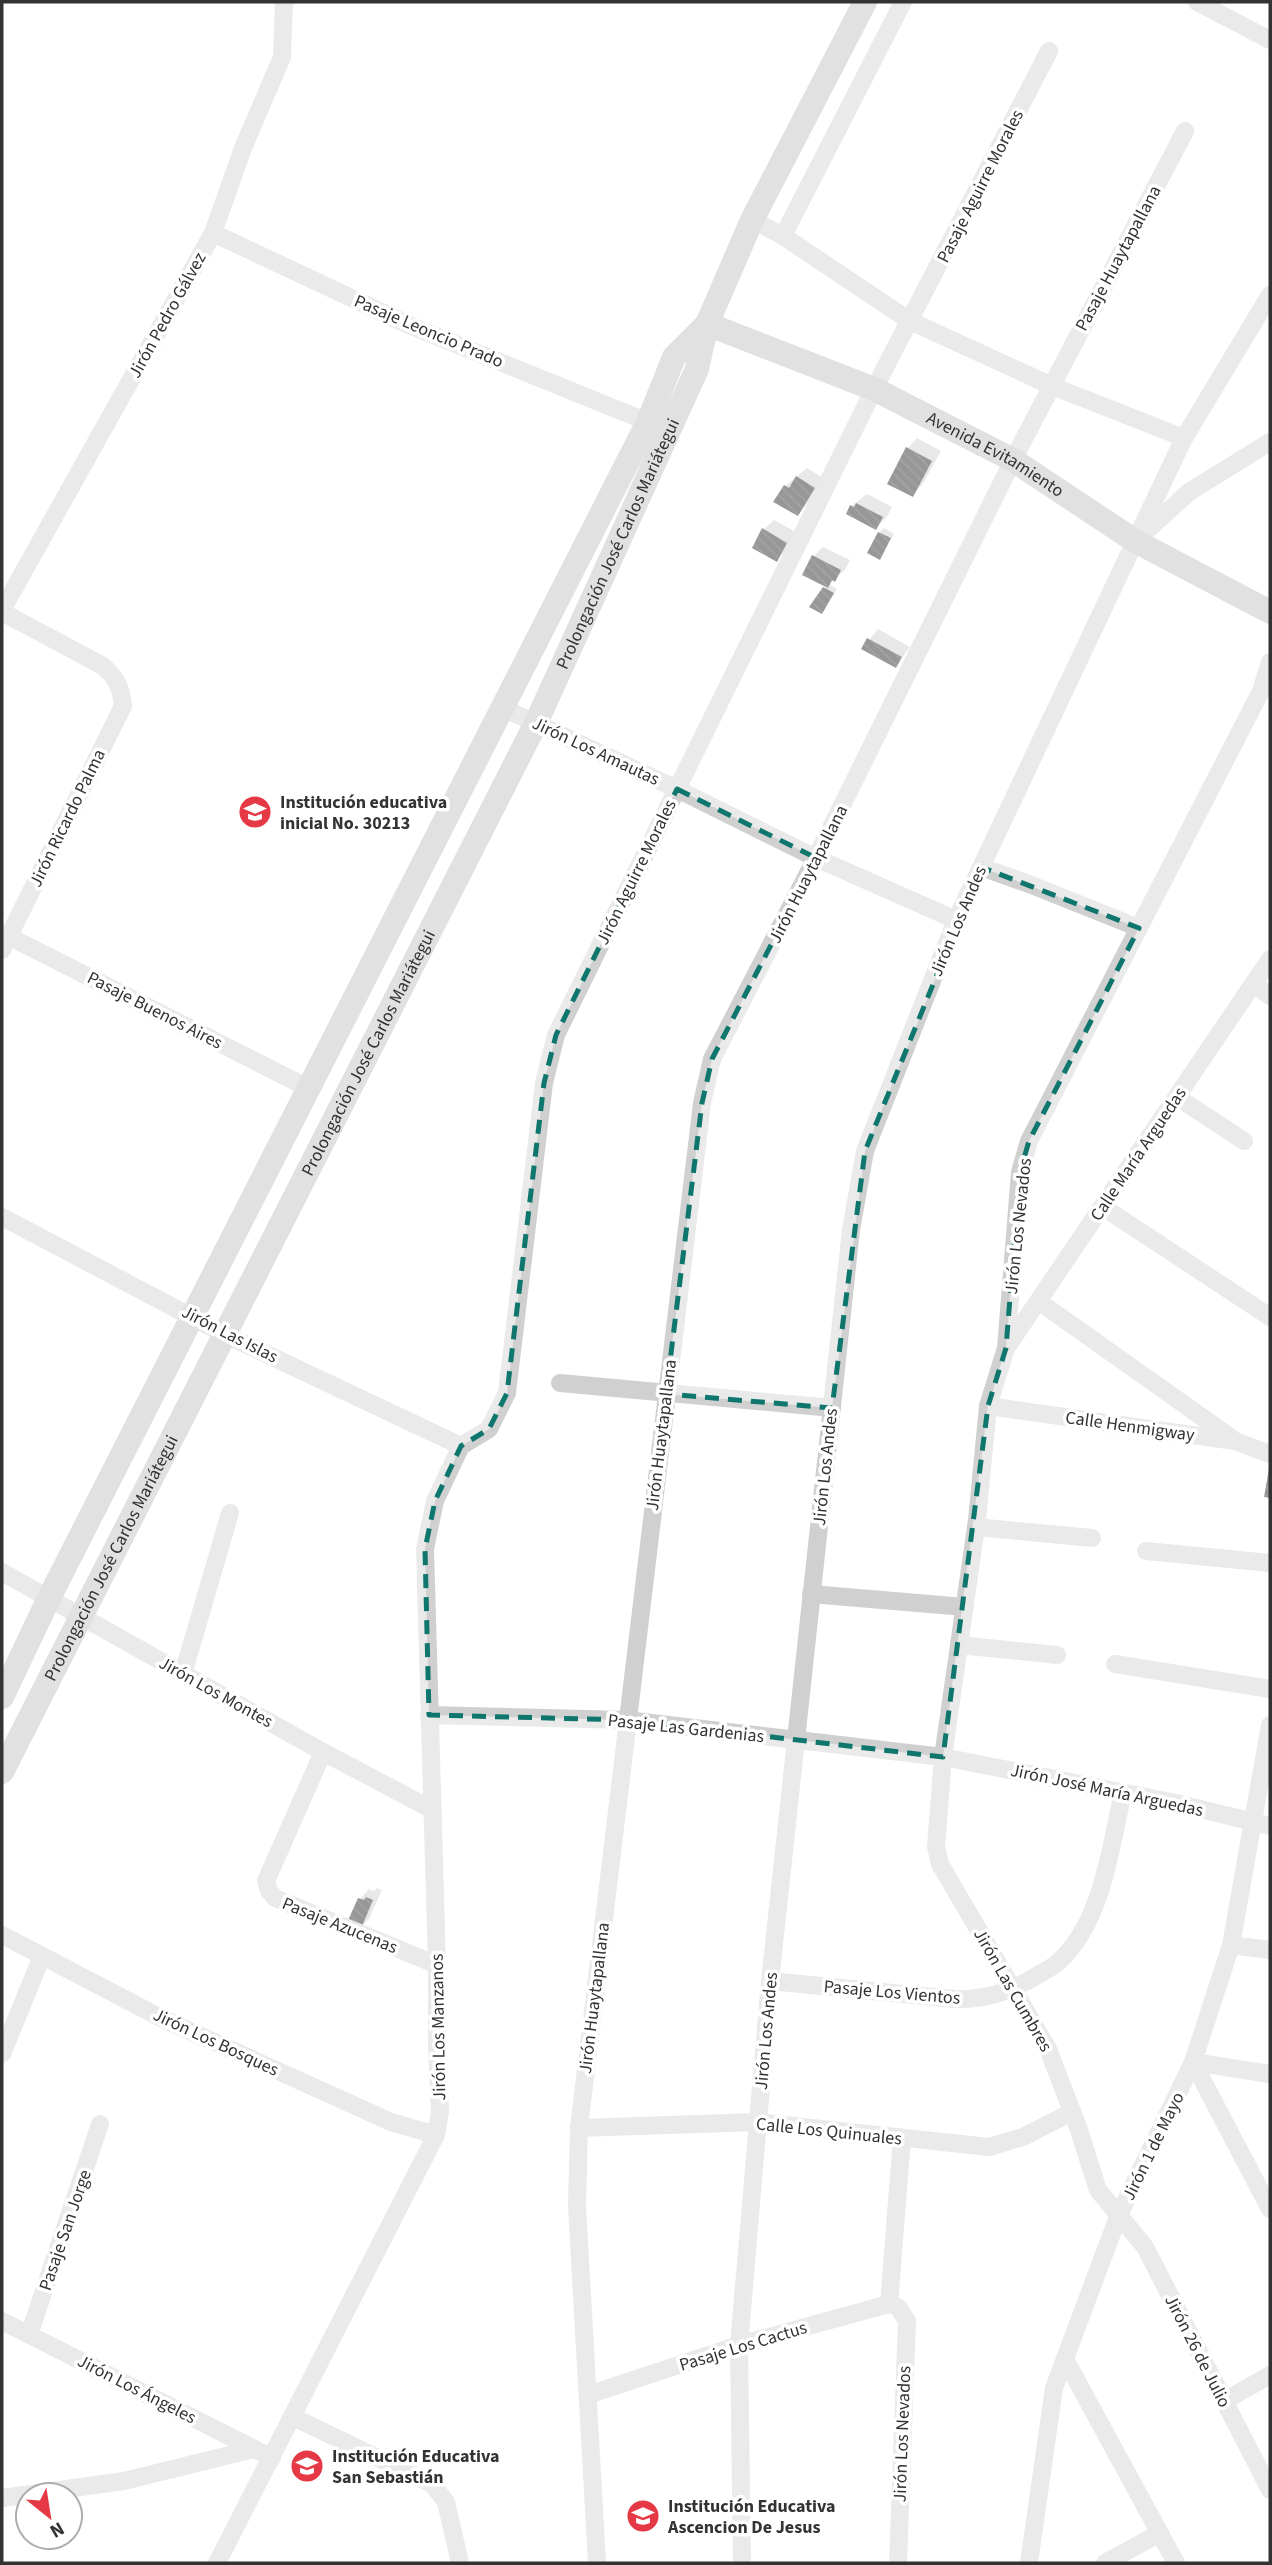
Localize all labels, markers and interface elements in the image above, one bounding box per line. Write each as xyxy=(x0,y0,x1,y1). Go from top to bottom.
street label: Pasaje Aguirre Morales xyxy=(931,105,1030,267)
street label: Pasaje Huaytapallana xyxy=(1069,181,1167,336)
street label: Jirón Pedro Gálvez xyxy=(123,248,213,383)
street label: Pasaje Leoncio Prado xyxy=(350,289,507,374)
street label: Avenida Evitamiento xyxy=(922,406,1069,503)
street label: Prolongación José Carlos Mariátegui xyxy=(550,414,686,673)
street label: Jirón Los Amautas xyxy=(528,711,663,792)
street label: Jirón Ricardo Palma xyxy=(23,745,112,891)
place label: Institución educativa inicial No. 30213 xyxy=(280,790,447,836)
school or university icon: Institución educativa inicial No. 30213 xyxy=(236,793,274,831)
street label: Jirón Aguirre Morales xyxy=(590,795,683,949)
street label: Jirón Huaytapallana xyxy=(763,801,854,948)
street label: Jirón Los Andes xyxy=(924,862,993,980)
street label: Prolongación José Carlos Mariátegui xyxy=(295,926,442,1180)
street label: Pasaje Buenos Aires xyxy=(83,966,227,1055)
street label: Calle María Arguedas xyxy=(1084,1082,1193,1226)
street label: Jirón Los Nevados xyxy=(999,1157,1038,1295)
street label: Jirón Las Islas xyxy=(177,1300,282,1369)
street label: Jirón Huaytapallana xyxy=(640,1358,683,1512)
street label: Calle Henmigway xyxy=(1064,1405,1197,1448)
street label: Jirón Los Andes xyxy=(807,1407,844,1527)
street label: Prolongación José Carlos Mariátegui xyxy=(38,1431,184,1686)
street label: Jirón Los Montes xyxy=(154,1651,277,1734)
street label: Pasaje Las Gardenias xyxy=(607,1708,765,1749)
street label: Jirón José María Arguedas xyxy=(1008,1758,1206,1823)
street label: Pasaje Azucenas xyxy=(278,1891,401,1960)
street label: Jirón Huaytapallana xyxy=(573,1921,616,2075)
street label: Jirón Las Cumbres xyxy=(967,1924,1058,2057)
street label: Jirón Los Manzanos xyxy=(425,1953,452,2101)
street label: Jirón Los Andes xyxy=(749,1971,784,2091)
street label: Pasaje Los Vientos xyxy=(823,1974,961,2011)
street label: Jirón Los Bosques xyxy=(149,2002,283,2082)
street label: Jirón 1 de Mayo xyxy=(1116,2088,1190,2205)
street label: Calle Los Quinuales xyxy=(755,2111,903,2152)
street label: Pasaje San Jorge xyxy=(33,2166,98,2294)
street label: Jirón 26 de Julio xyxy=(1158,2291,1237,2412)
street label: Pasaje Los Cactus xyxy=(676,2315,810,2378)
street label: Jirón Los Ángeles xyxy=(73,2349,200,2430)
street label: Jirón Los Nevados xyxy=(888,2365,917,2503)
place label: Institución Educativa San Sebastián xyxy=(332,2444,500,2490)
school or university icon: Institución Educativa San Sebastián xyxy=(288,2447,326,2485)
north arrow xyxy=(14,2481,84,2551)
place label: Institución Educativa Ascencion De Jesus xyxy=(667,2494,836,2540)
school or university icon: Institución Educativa Ascencion De Jesus xyxy=(624,2497,662,2535)
text: N xyxy=(45,2515,69,2544)

